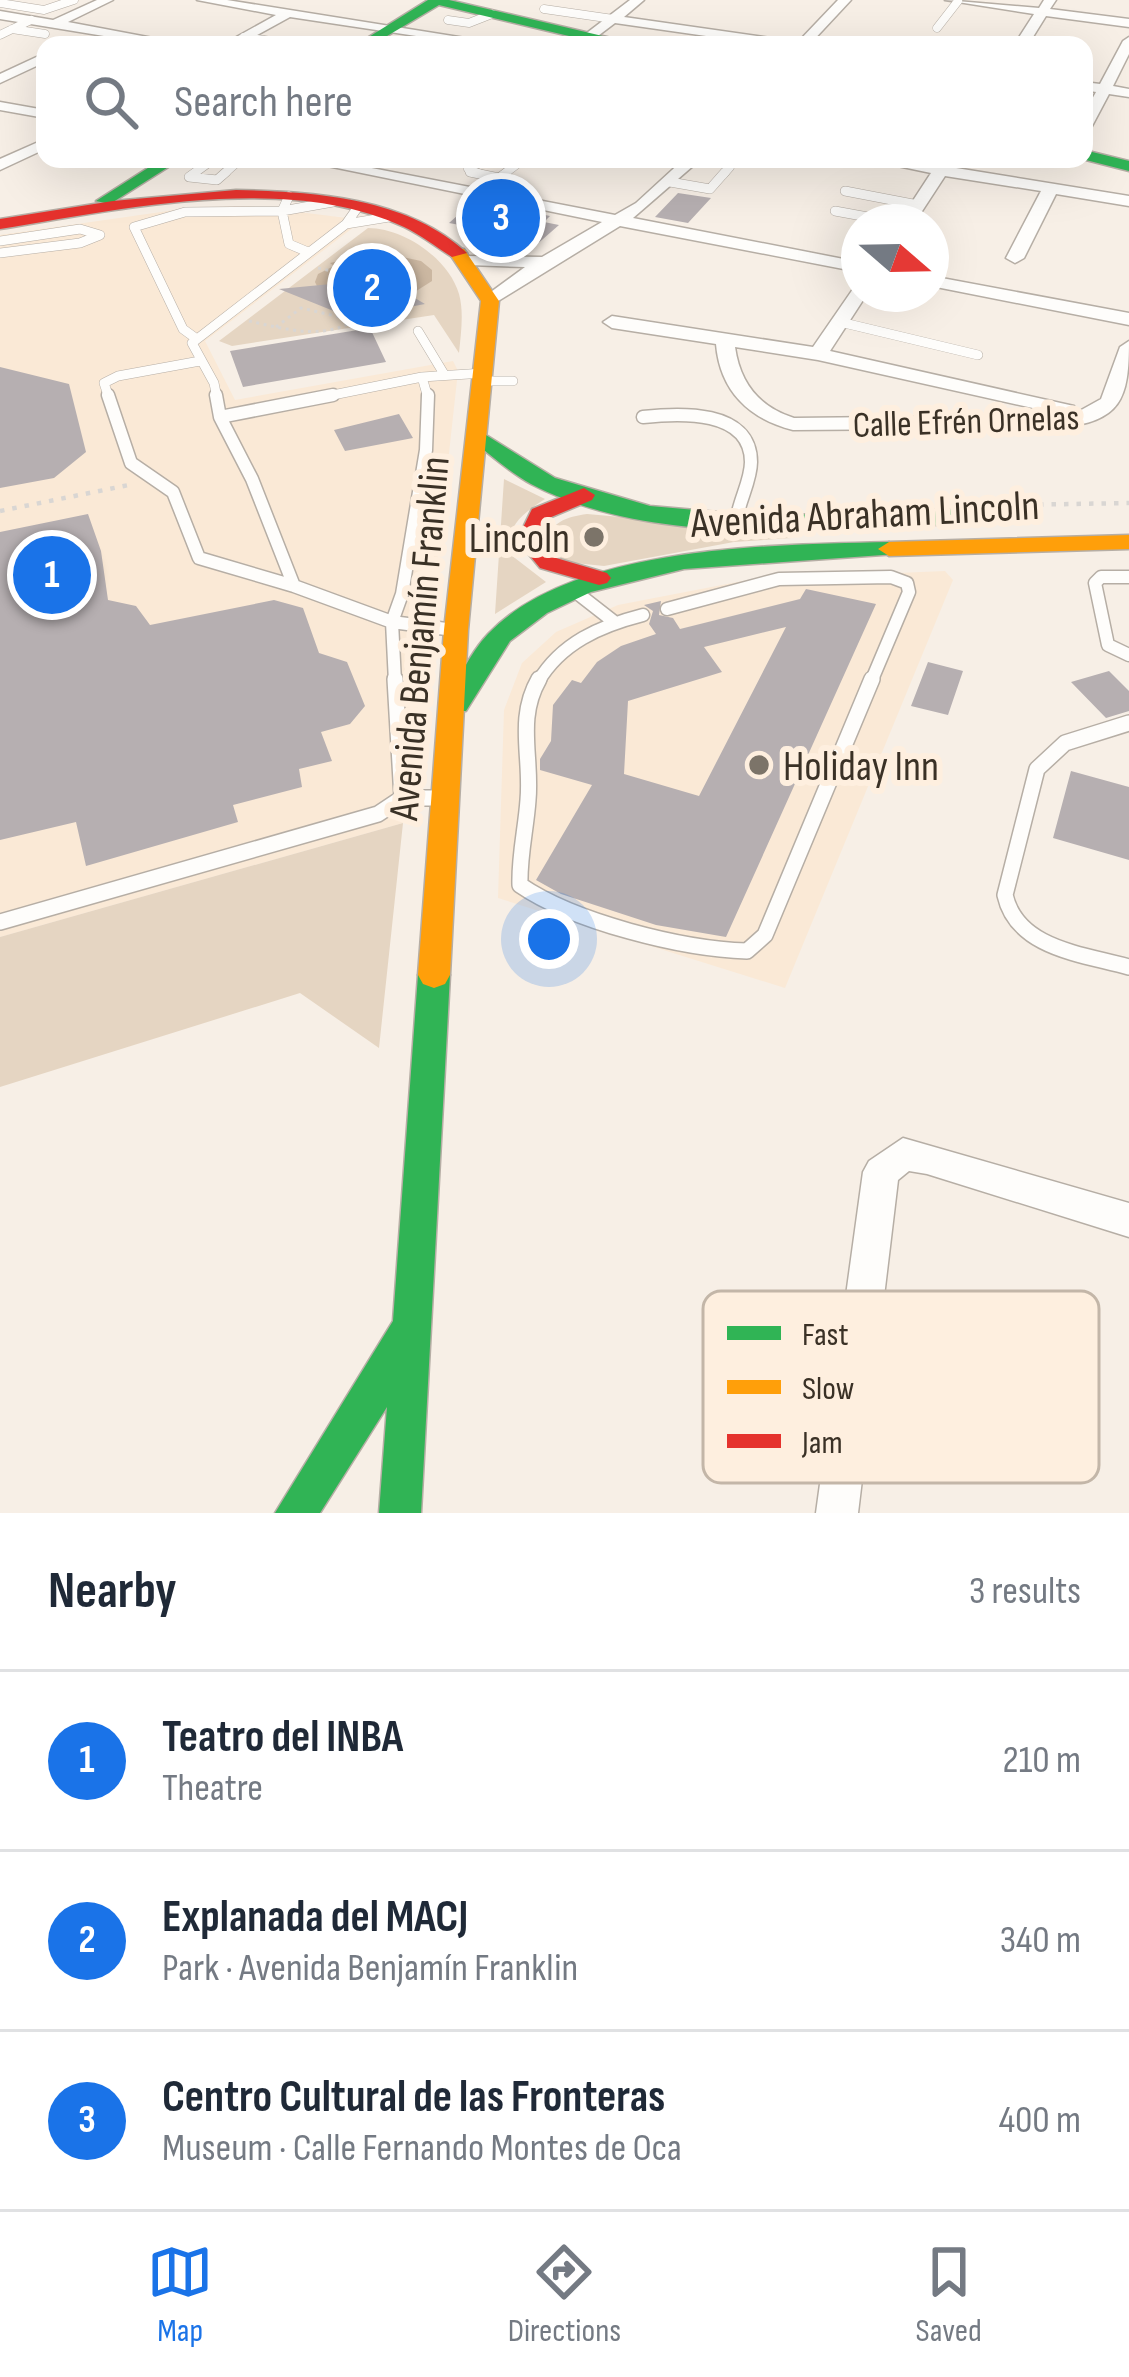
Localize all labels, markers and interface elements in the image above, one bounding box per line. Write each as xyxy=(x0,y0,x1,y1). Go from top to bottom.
search box xyxy=(36,36,1093,168)
icon: search xyxy=(78,69,144,135)
text: Search here xyxy=(174,75,353,130)
pin: 3 xyxy=(462,173,540,263)
north arrow xyxy=(841,204,949,312)
pin: 2 xyxy=(333,243,411,333)
street label: Calle Efrén Ornelas xyxy=(852,397,1080,448)
street label: Avenida Benjamín Franklin xyxy=(379,454,462,823)
street label: Avenida Abraham Lincoln xyxy=(689,481,1041,550)
place label: Lincoln xyxy=(469,514,570,565)
marker: Lincoln xyxy=(581,524,607,550)
pin: 1 xyxy=(13,530,91,620)
place label: Holiday Inn xyxy=(783,742,939,793)
marker: Holiday Inn xyxy=(746,752,772,778)
your location xyxy=(519,909,579,969)
legend xyxy=(703,1291,1099,1483)
text: Fast xyxy=(802,1315,849,1355)
text: Slow xyxy=(802,1369,854,1409)
text: Jam xyxy=(801,1423,843,1463)
text: Nearby xyxy=(48,1561,177,1622)
text: 3 results xyxy=(969,1568,1081,1615)
text: Teatro del INBA xyxy=(162,1710,403,1765)
text: 1 xyxy=(79,1737,95,1784)
text: 210 m xyxy=(1003,1737,1081,1784)
text: Theatre xyxy=(162,1765,263,1812)
text: Explanada del MACJ xyxy=(162,1890,468,1945)
text: 2 xyxy=(78,1917,96,1964)
text: 340 m xyxy=(1000,1917,1081,1964)
text: Park · Avenida Benjamín Franklin xyxy=(162,1945,578,1992)
text: Centro Cultural de las Fronteras xyxy=(162,2070,665,2125)
text: 3 xyxy=(78,2097,96,2144)
text: 400 m xyxy=(999,2097,1081,2144)
text: Museum · Calle Fernando Montes de Oca xyxy=(162,2125,682,2172)
tab: Map xyxy=(147,2239,213,2351)
tab: Directions xyxy=(508,2239,621,2351)
tab: Saved xyxy=(916,2239,982,2351)

